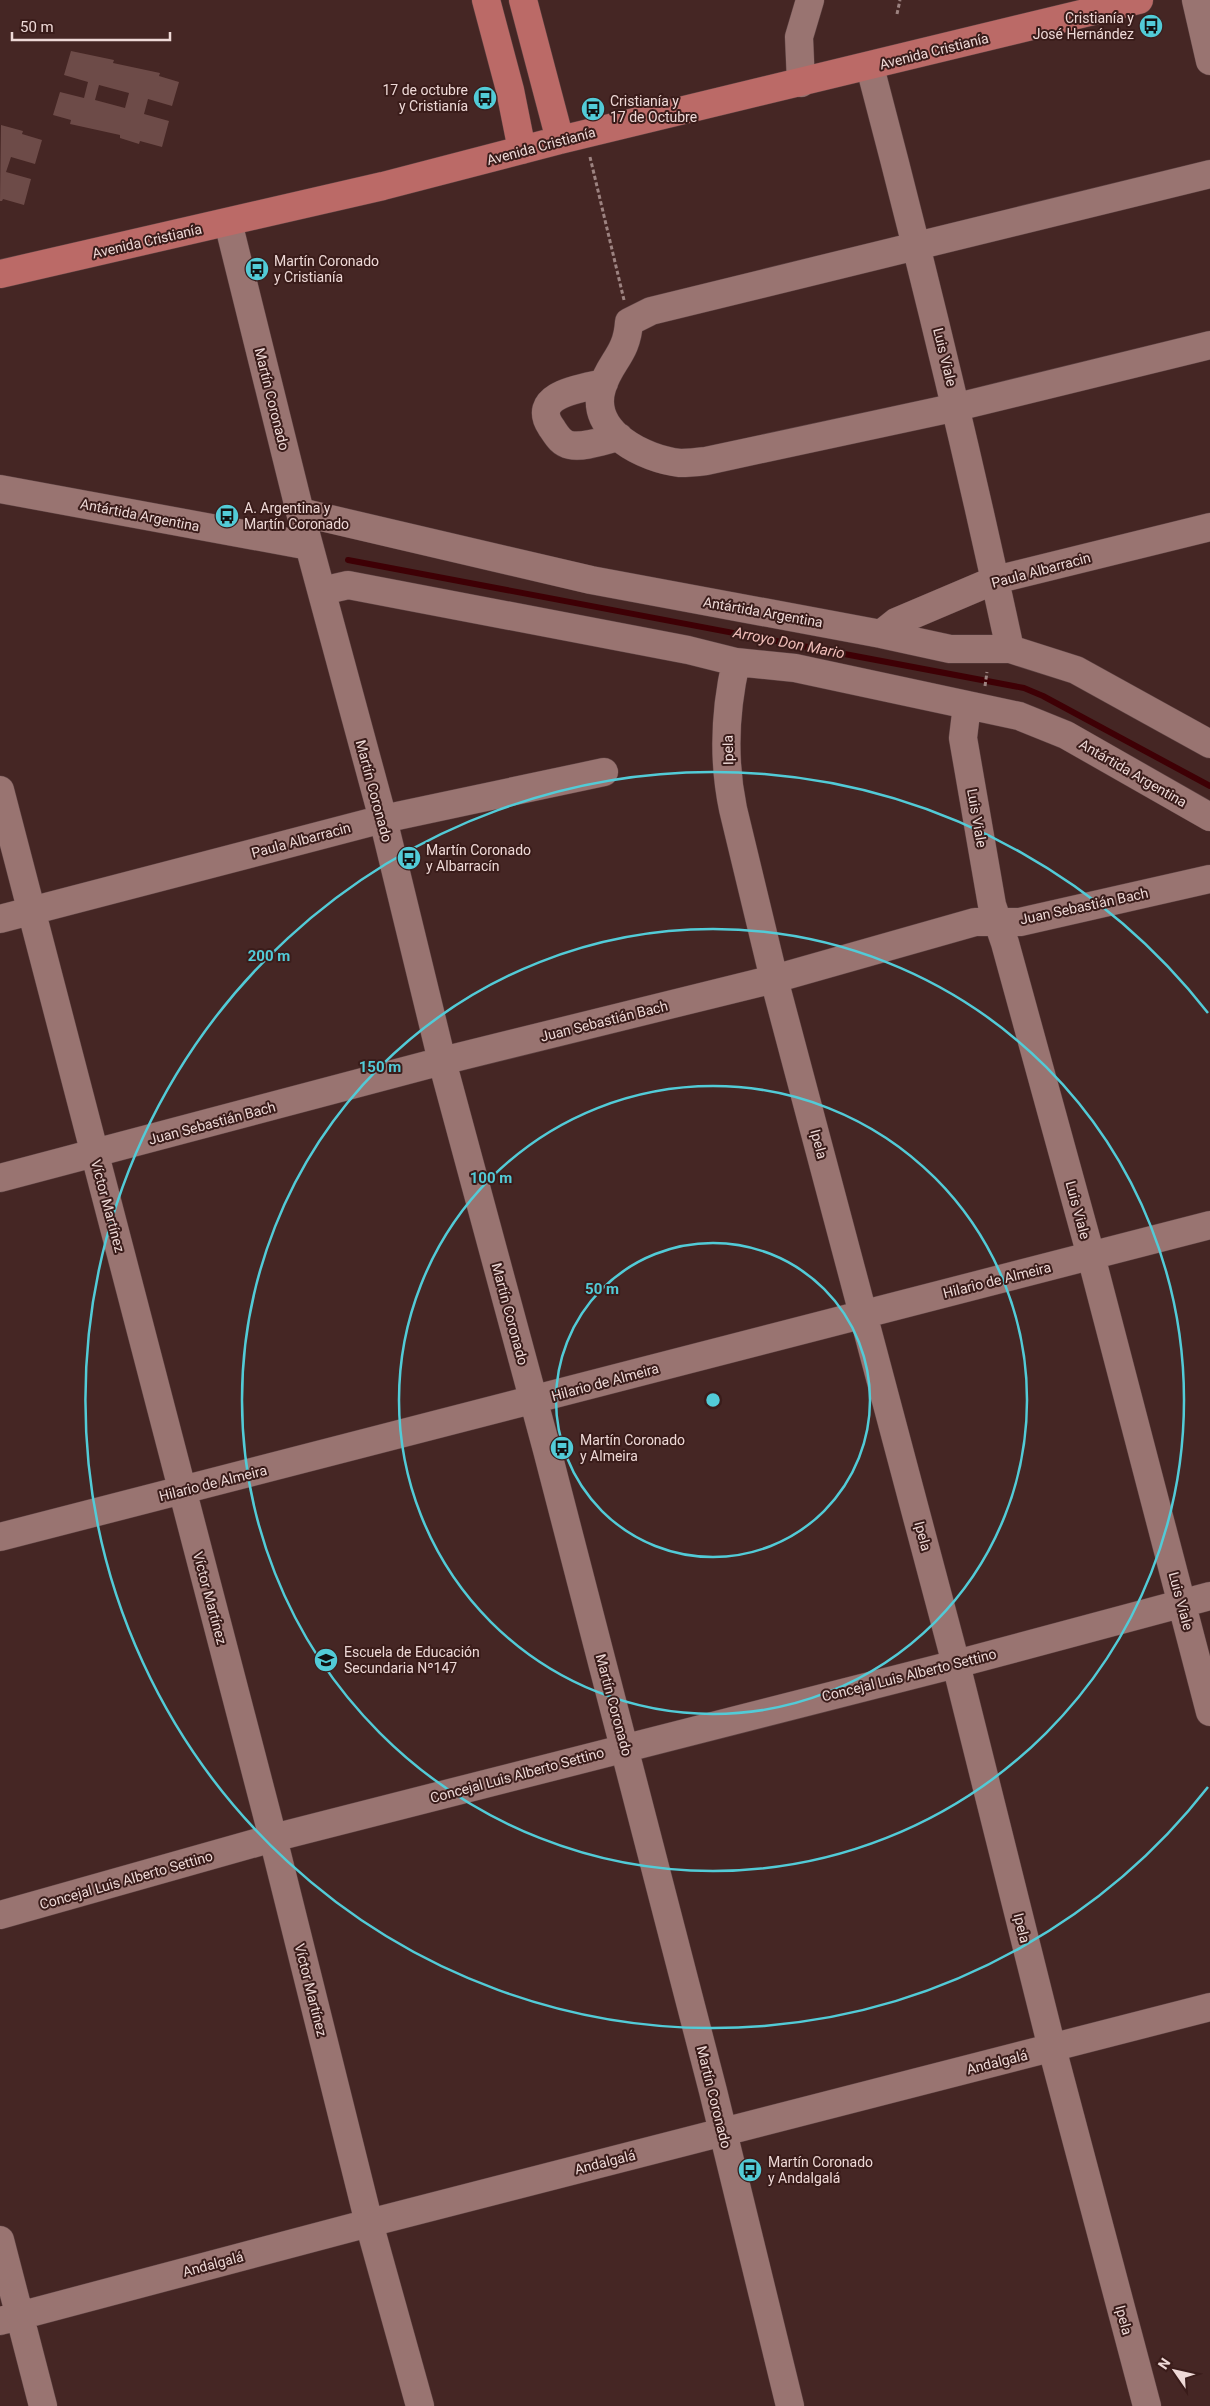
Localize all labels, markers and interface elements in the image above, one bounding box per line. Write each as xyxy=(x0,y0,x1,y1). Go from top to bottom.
scale bar xyxy=(12,10,170,42)
place label: Cristianía y José Hernández xyxy=(1033,10,1134,42)
bus stop icon: Cristianía y José Hernández xyxy=(1138,13,1164,39)
text: 50 m xyxy=(20,18,54,36)
street label: Avenida Cristianía xyxy=(878,30,990,72)
place label: 17 de octubre y Cristianía xyxy=(382,82,468,114)
bus stop icon: 17 de octubre y Cristianía xyxy=(472,85,498,111)
place label: Cristianía y 17 de Octubre xyxy=(610,93,697,125)
bus stop icon: Cristianía y 17 de Octubre xyxy=(580,96,606,122)
street label: Avenida Cristianía xyxy=(485,124,597,168)
street label: Avenida Cristianía xyxy=(91,221,203,261)
place label: Martín Coronado y Cristianía xyxy=(274,253,379,285)
bus stop icon: Martín Coronado y Cristianía xyxy=(244,256,270,282)
street label: Luis Viale xyxy=(930,326,960,388)
street label: Martín Coronado xyxy=(252,346,292,452)
street label: Antártida Argentina xyxy=(79,496,201,534)
place label: A. Argentina y Martín Coronado xyxy=(244,500,349,532)
bus stop icon: A. Argentina y Martín Coronado xyxy=(214,503,240,529)
street label: Paula Albarracin xyxy=(990,549,1092,591)
street label: Antártida Argentina xyxy=(702,594,824,630)
water label: Arroyo Don Mario xyxy=(731,623,846,663)
street label: Ipela xyxy=(720,735,736,765)
street label: Antártida Argentina xyxy=(1077,736,1189,810)
street label: Martín Coronado xyxy=(353,738,395,844)
street label: Luis Viale xyxy=(964,787,990,849)
street label: Paula Albarracin xyxy=(250,819,352,861)
place label: Martín Coronado y Albarracín xyxy=(426,842,531,874)
bus stop icon: Martín Coronado y Albarracín xyxy=(396,845,422,871)
street label: Juan Sebastián Bach xyxy=(1018,885,1150,927)
text: 200 m xyxy=(248,947,290,965)
street label: Juan Sebastián Bach xyxy=(539,997,669,1045)
text: 150 m xyxy=(359,1058,401,1076)
street label: Juan Sebastián Bach xyxy=(147,1098,277,1148)
street label: Ipela xyxy=(807,1127,831,1161)
street label: Víctor Martínez xyxy=(88,1158,128,1254)
text: 100 m xyxy=(470,1169,512,1187)
street label: Luis Viale xyxy=(1063,1179,1093,1241)
street label: Hilario de Almeira xyxy=(941,1259,1053,1301)
street label: Martín Coronado xyxy=(489,1261,531,1367)
text: 50 m xyxy=(585,1280,619,1298)
street label: Hilario de Almeira xyxy=(550,1360,660,1404)
centre of rings xyxy=(704,1391,722,1409)
place label: Martín Coronado y Almeira xyxy=(580,1432,685,1464)
bus stop icon: Martín Coronado y Almeira xyxy=(549,1435,575,1461)
street label: Hilario de Almeira xyxy=(157,1462,269,1504)
street label: Ipela xyxy=(911,1519,935,1553)
street label: Víctor Martínez xyxy=(190,1550,230,1646)
street label: Luis Viale xyxy=(1166,1570,1196,1632)
place label: Escuela de Educación Secundaria Nº147 xyxy=(344,1644,480,1676)
street label: Concejal Luis Alberto Settino xyxy=(820,1646,998,1704)
school or university icon: Escuela de Educación Secundaria Nº147 xyxy=(313,1647,339,1673)
street label: Martín Coronado xyxy=(593,1652,635,1758)
street label: Concejal Luis Alberto Settino xyxy=(428,1744,606,1806)
street label: Concejal Luis Alberto Settino xyxy=(38,1848,214,1912)
street label: Ipela xyxy=(1011,1911,1033,1945)
street label: Víctor Martínez xyxy=(292,1942,330,2038)
street label: Martín Coronado xyxy=(694,2044,734,2150)
street label: Andalgalá xyxy=(965,2047,1029,2077)
street label: Andalgalá xyxy=(573,2147,637,2177)
place label: Martín Coronado y Andalgalá xyxy=(768,2154,873,2186)
bus stop icon: Martín Coronado y Andalgalá xyxy=(737,2157,763,2183)
street label: Andalgalá xyxy=(181,2248,245,2280)
street label: Ipela xyxy=(1112,2303,1136,2337)
north arrow xyxy=(1150,2346,1200,2396)
text: N xyxy=(1155,2355,1174,2372)

